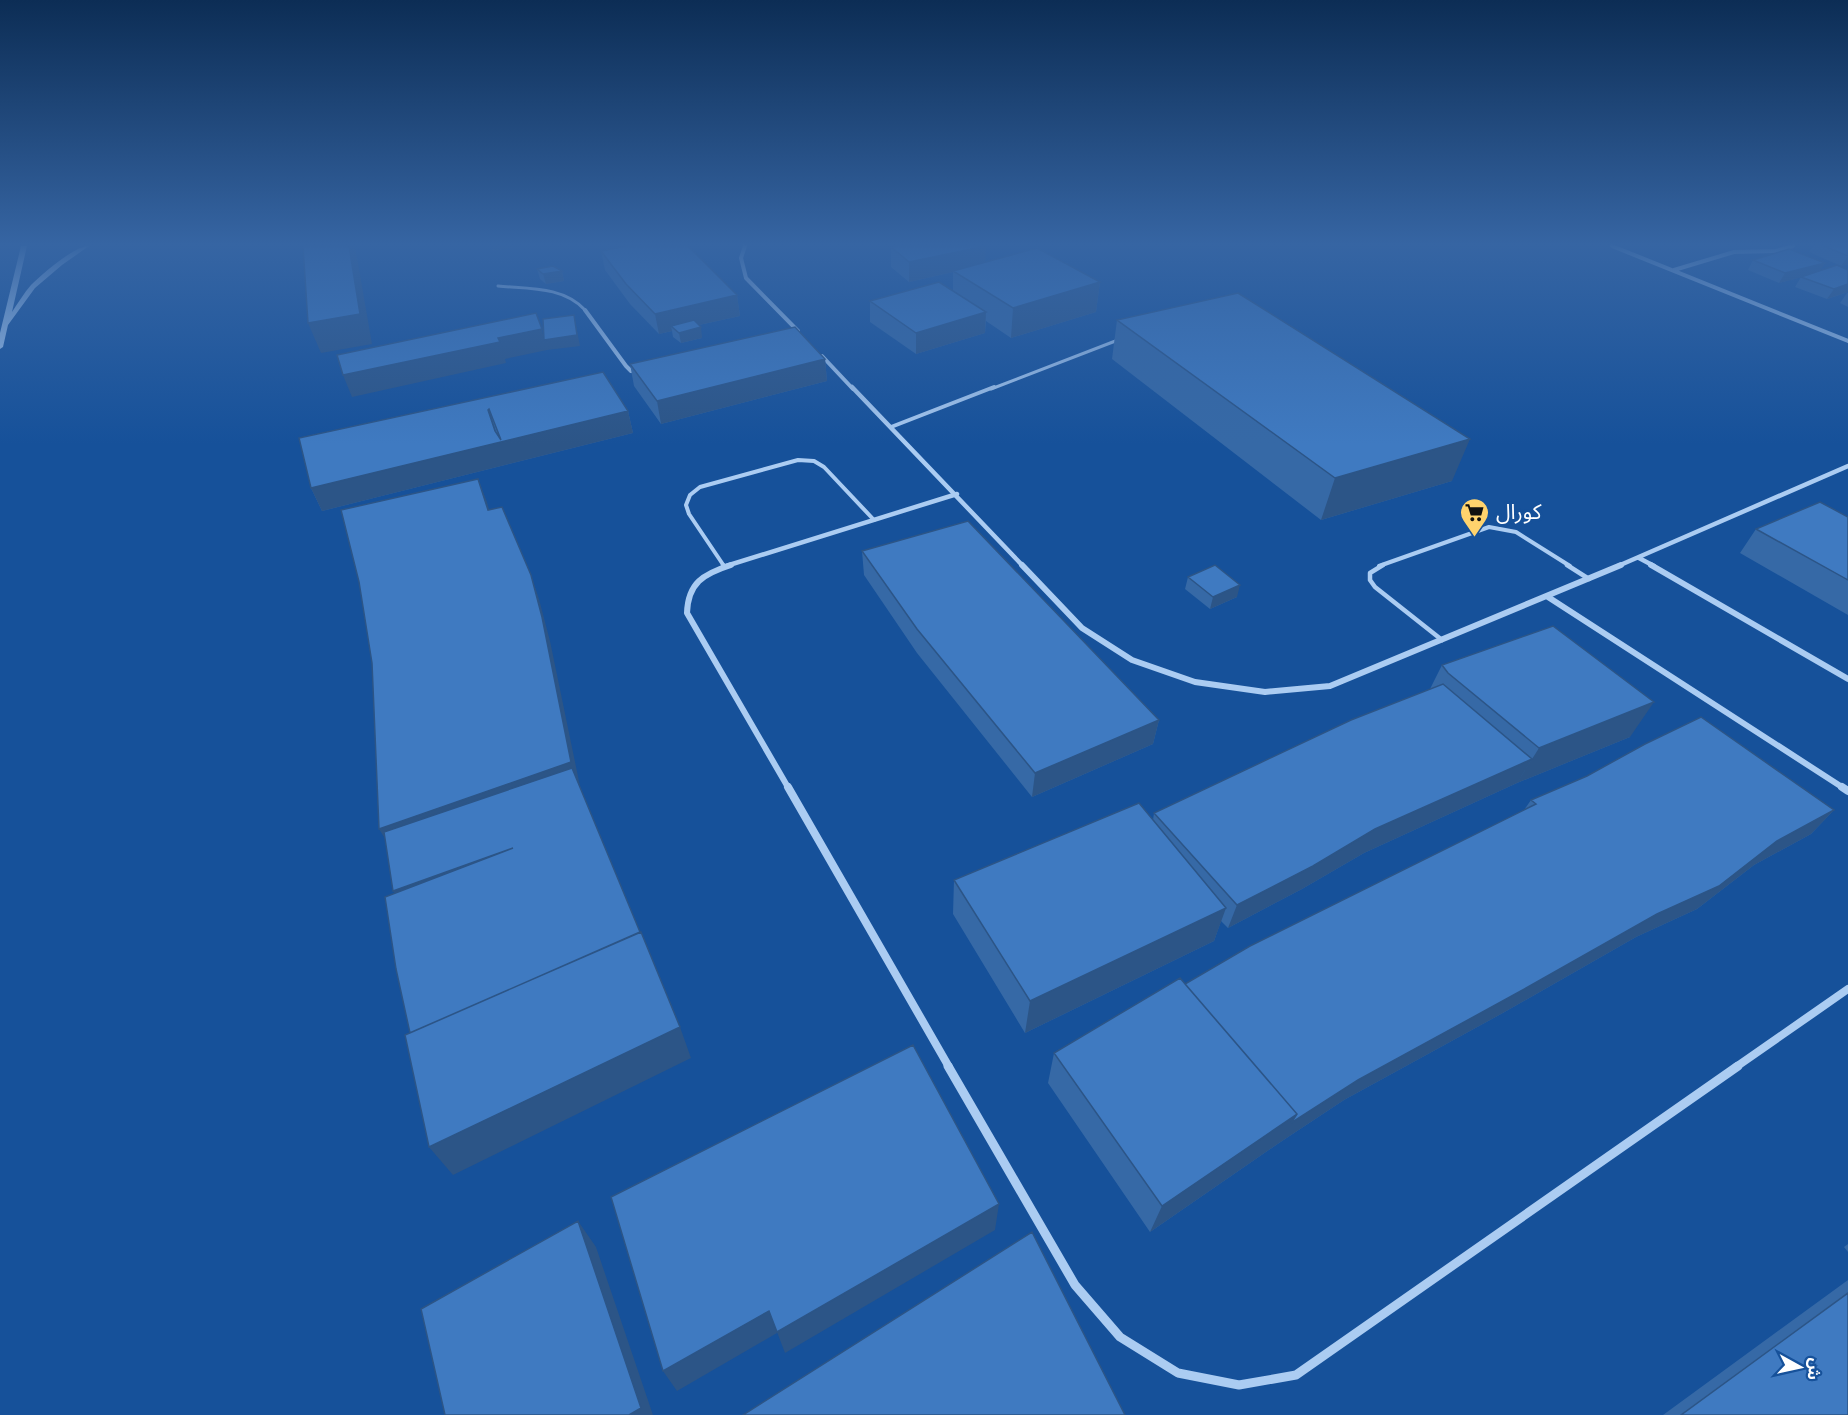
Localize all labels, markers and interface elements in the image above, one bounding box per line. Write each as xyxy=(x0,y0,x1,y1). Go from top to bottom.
supermarket icon: كورال xyxy=(1459,496,1491,538)
place label: كورال xyxy=(1496,497,1542,527)
north arrow xyxy=(1770,1337,1830,1397)
text: ش xyxy=(1801,1357,1826,1381)

